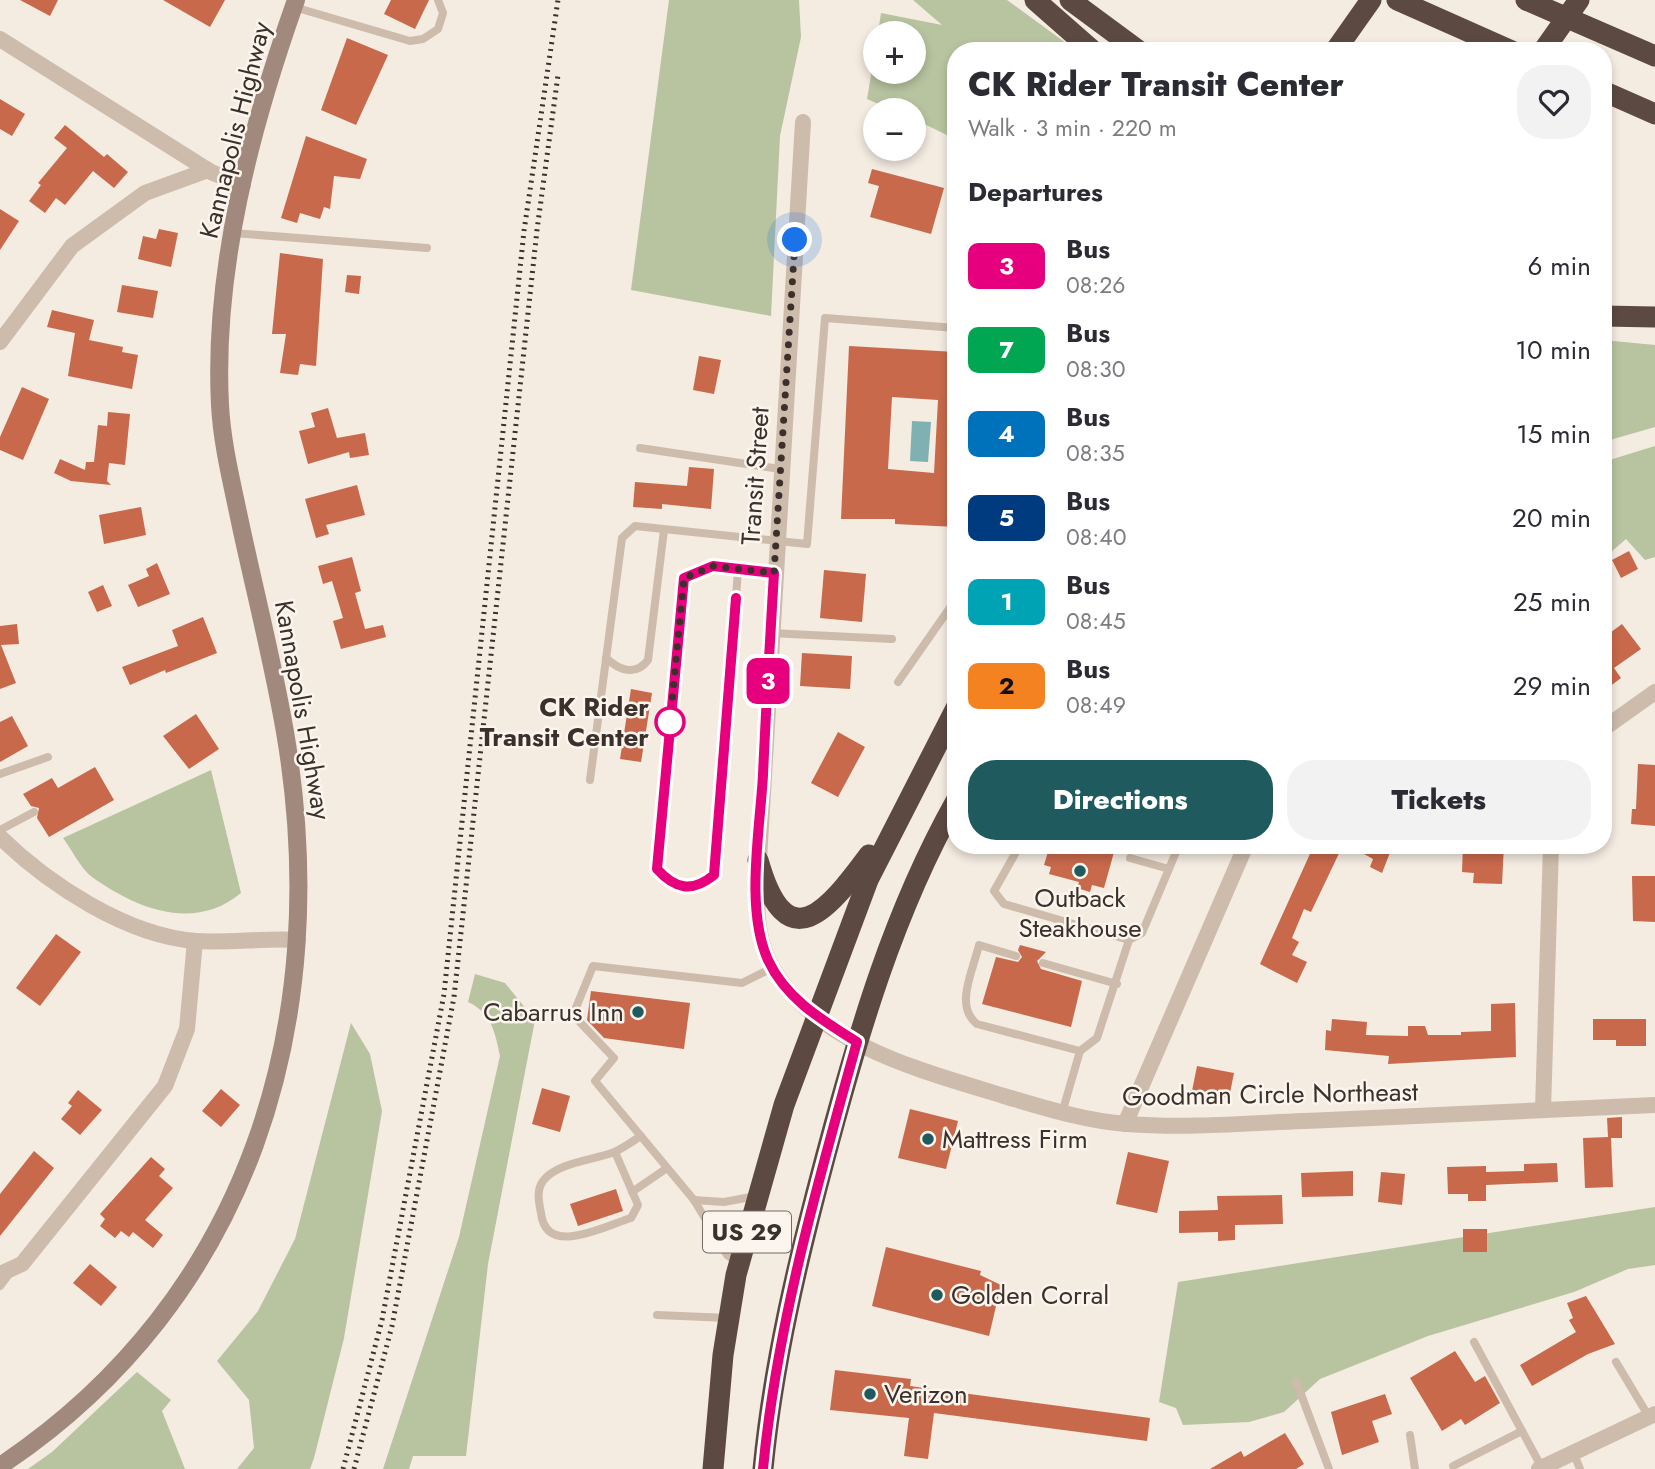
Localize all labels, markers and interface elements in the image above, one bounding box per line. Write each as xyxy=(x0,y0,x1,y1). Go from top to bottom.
street label: Kannapolis Highway xyxy=(190,17,280,242)
map controls xyxy=(863,21,926,161)
button: + xyxy=(863,21,926,84)
text: CK Rider Transit Center xyxy=(968,61,1344,108)
button: heart xyxy=(1517,65,1591,139)
button: − xyxy=(863,98,926,161)
text: Walk · 3 min · 220 m xyxy=(968,111,1177,145)
text: Departures xyxy=(968,173,1103,211)
your location xyxy=(777,222,812,257)
text: Bus xyxy=(1066,230,1110,268)
text: 6 min xyxy=(1528,247,1591,285)
text: 3 xyxy=(999,248,1014,283)
text: 08:26 xyxy=(1066,268,1126,302)
text: Bus xyxy=(1066,314,1110,352)
text: 10 min xyxy=(1515,331,1591,369)
text: 7 xyxy=(999,332,1014,367)
text: 08:30 xyxy=(1066,352,1126,386)
text: Bus xyxy=(1066,398,1110,436)
street label: Transit Street xyxy=(731,405,779,546)
text: 15 min xyxy=(1516,415,1591,453)
text: 4 xyxy=(998,416,1015,451)
text: 08:35 xyxy=(1066,436,1125,470)
text: Bus xyxy=(1066,482,1110,520)
text: 20 min xyxy=(1512,499,1591,537)
text: 5 xyxy=(999,500,1014,535)
text: 08:40 xyxy=(1066,520,1126,554)
text: Bus xyxy=(1066,566,1110,604)
text: 25 min xyxy=(1513,583,1591,621)
text: 1 xyxy=(1000,584,1013,619)
street label: Kannapolis Highway xyxy=(265,597,341,823)
text: 08:45 xyxy=(1066,604,1126,638)
text: Bus xyxy=(1066,650,1110,688)
line badge: 3 xyxy=(745,658,791,704)
text: 3 xyxy=(761,663,775,698)
text: 29 min xyxy=(1513,667,1591,705)
text: 2 xyxy=(999,668,1014,703)
place label: CK Rider Transit Center xyxy=(480,688,649,756)
text: 08:49 xyxy=(1066,688,1126,722)
marker: CK Rider Transit Center xyxy=(655,707,685,737)
button: Directions xyxy=(968,760,1273,840)
button: Tickets xyxy=(1287,760,1591,840)
marker: Outback Steakhouse xyxy=(1072,863,1088,879)
place label: Outback Steakhouse xyxy=(1018,879,1142,947)
place label: Cabarrus Inn xyxy=(483,993,624,1031)
marker: Cabarrus Inn xyxy=(630,1004,646,1020)
street label: Goodman Circle Northeast xyxy=(1122,1072,1419,1116)
place label: Mattress Firm xyxy=(942,1120,1088,1158)
marker: Mattress Firm xyxy=(920,1131,936,1147)
road number: US 29 xyxy=(703,1212,791,1252)
place label: Golden Corral xyxy=(951,1276,1109,1314)
marker: Golden Corral xyxy=(929,1287,945,1303)
place label: Verizon xyxy=(884,1375,968,1413)
marker: Verizon xyxy=(862,1386,878,1402)

